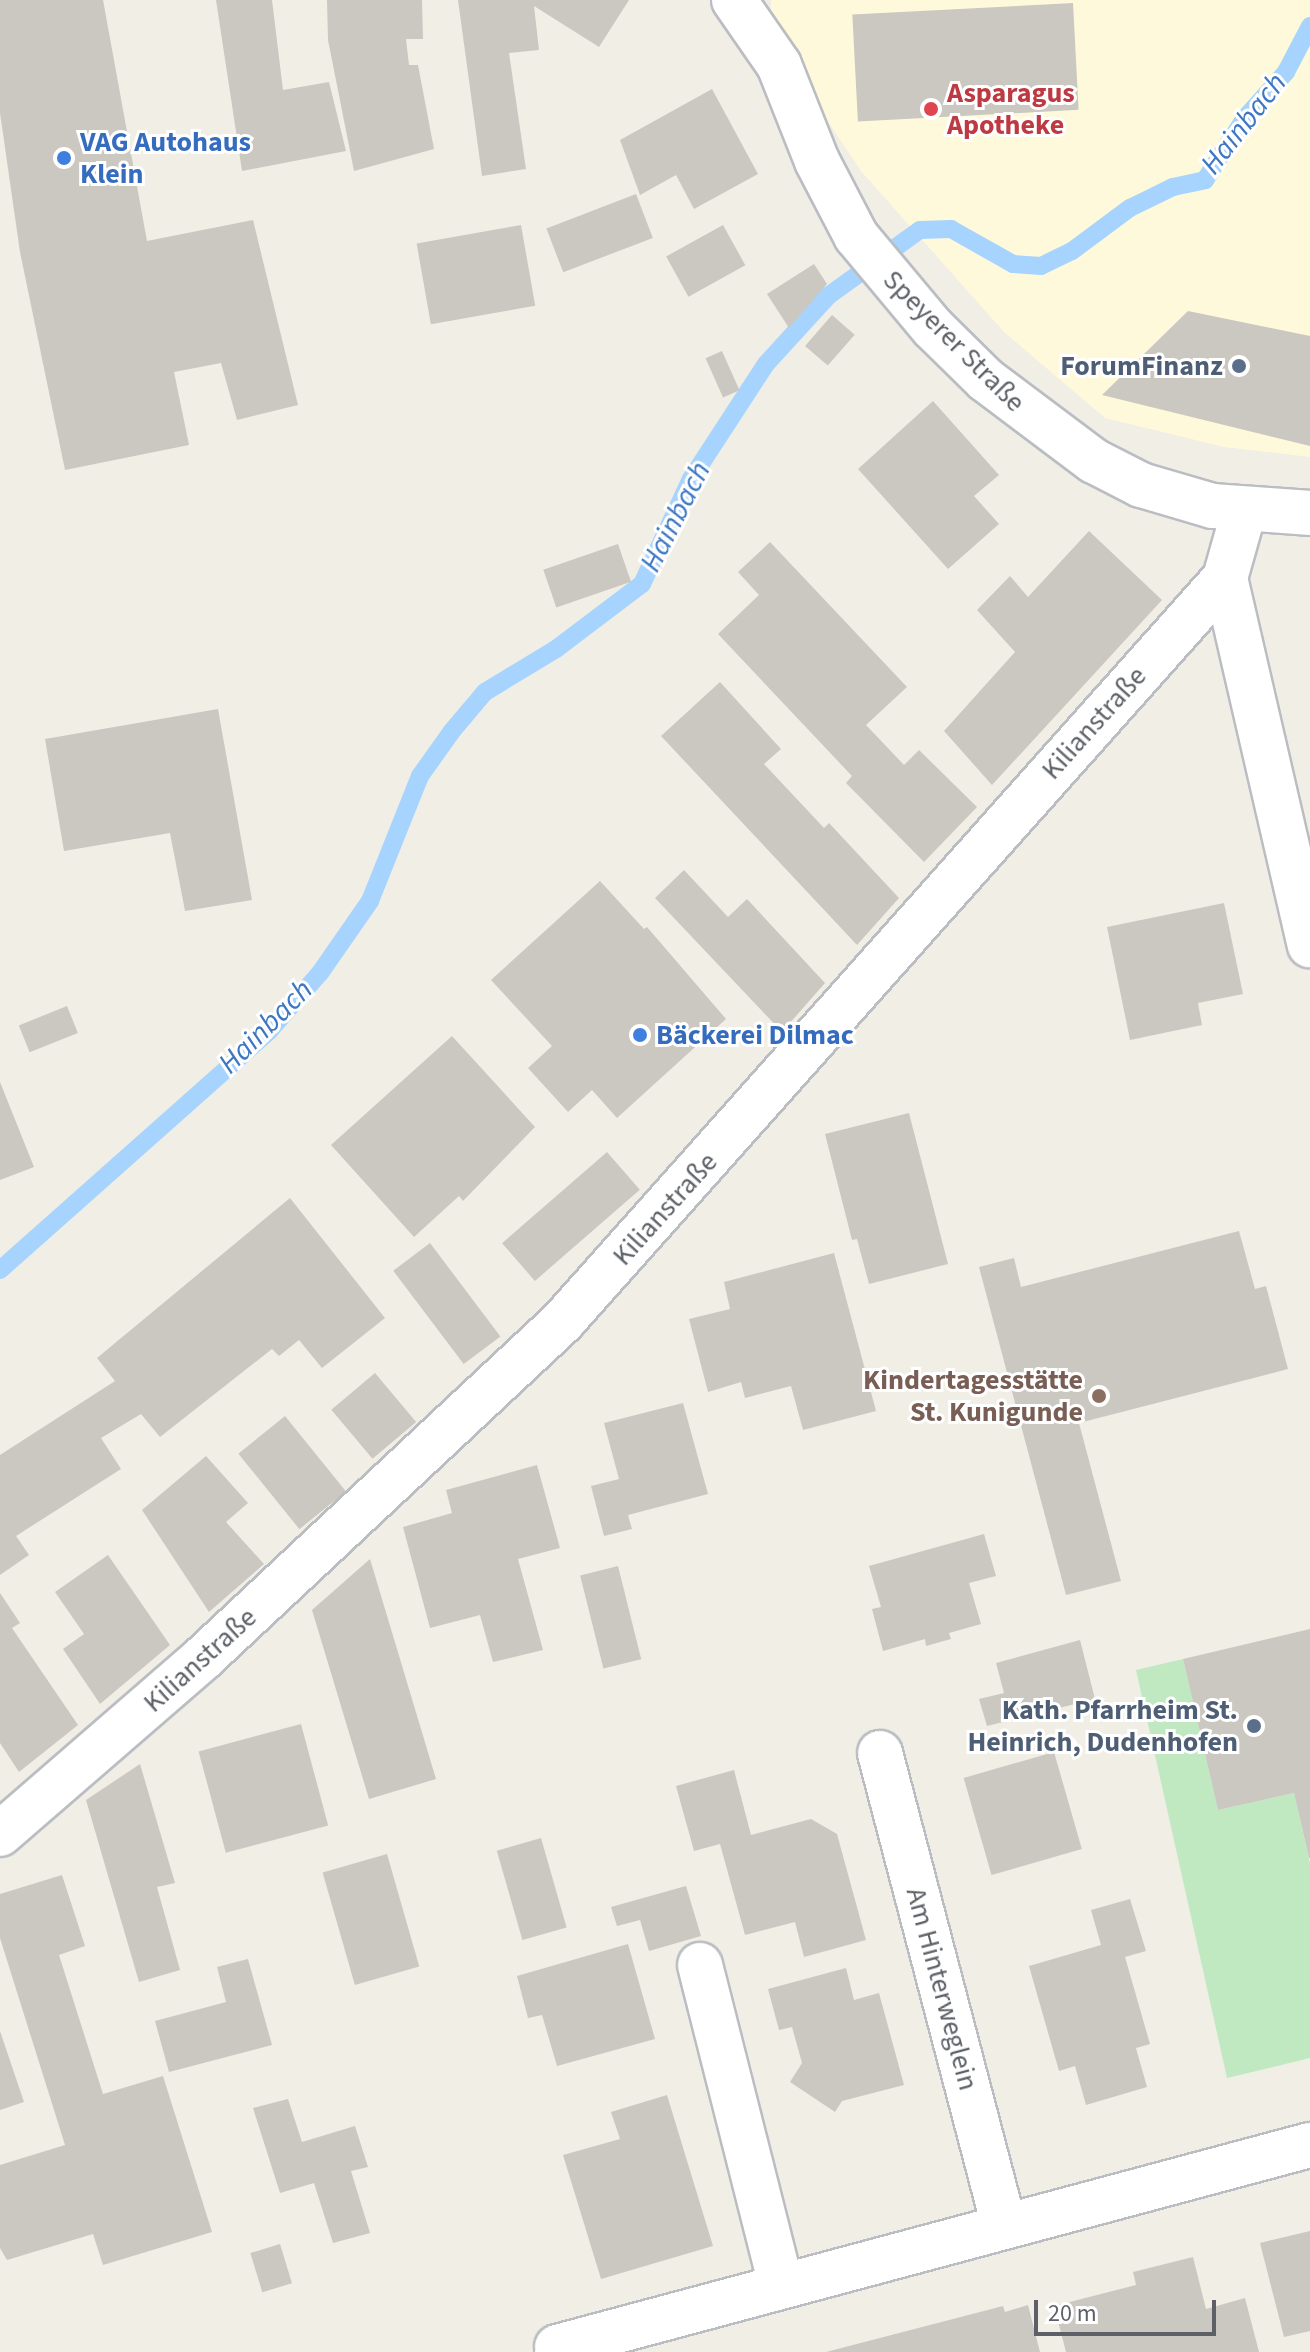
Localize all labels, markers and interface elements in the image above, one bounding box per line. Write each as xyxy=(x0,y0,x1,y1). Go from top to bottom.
water label: Hainbach xyxy=(1193,66,1295,182)
place label: Asparagus Apotheke xyxy=(947,76,1075,142)
marker: Asparagus Apotheke xyxy=(922,100,940,118)
place label: VAG Autohaus Klein xyxy=(80,125,251,191)
marker: VAG Autohaus Klein xyxy=(55,149,73,167)
street label: Speyerer Straße xyxy=(876,263,1032,419)
place label: ForumFinanz xyxy=(1060,349,1223,383)
marker: ForumFinanz xyxy=(1230,357,1248,375)
water label: Hainbach xyxy=(633,456,719,578)
street label: Kilianstraße xyxy=(1035,660,1153,786)
water label: Hainbach xyxy=(211,972,321,1082)
place label: Bäckerei Dilmac xyxy=(656,1018,854,1052)
marker: Bäckerei Dilmac xyxy=(631,1026,649,1044)
street label: Kilianstraße xyxy=(606,1146,724,1272)
place label: Kindertagesstätte St. Kunigunde xyxy=(863,1363,1083,1429)
marker: Kindertagesstätte St. Kunigunde xyxy=(1090,1387,1108,1405)
street label: Kilianstraße xyxy=(137,1601,263,1719)
place label: Kath. Pfarrheim St. Heinrich, Dudenhofen xyxy=(967,1693,1238,1759)
marker: Kath. Pfarrheim St. Heinrich, Dudenhofen xyxy=(1245,1717,1263,1735)
street label: Am Hinterweglein xyxy=(899,1884,985,2094)
scale bar xyxy=(1038,2284,1220,2334)
text: 20 m xyxy=(1048,2296,1097,2331)

